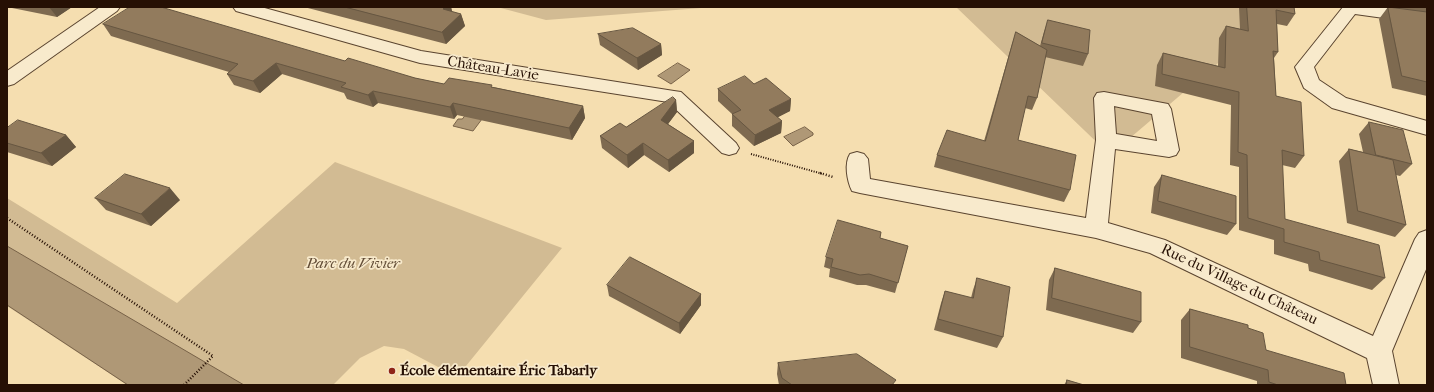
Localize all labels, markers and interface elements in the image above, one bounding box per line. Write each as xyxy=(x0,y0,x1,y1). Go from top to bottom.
street label: Château-Lavie xyxy=(446,53,540,85)
street label: Rue du Village du Château xyxy=(1158,241,1320,329)
park label: Parc du Vivier xyxy=(306,255,400,273)
place label: École élémentaire Éric Tabarly xyxy=(400,362,597,380)
marker: École élémentaire Éric Tabarly xyxy=(387,366,397,376)

